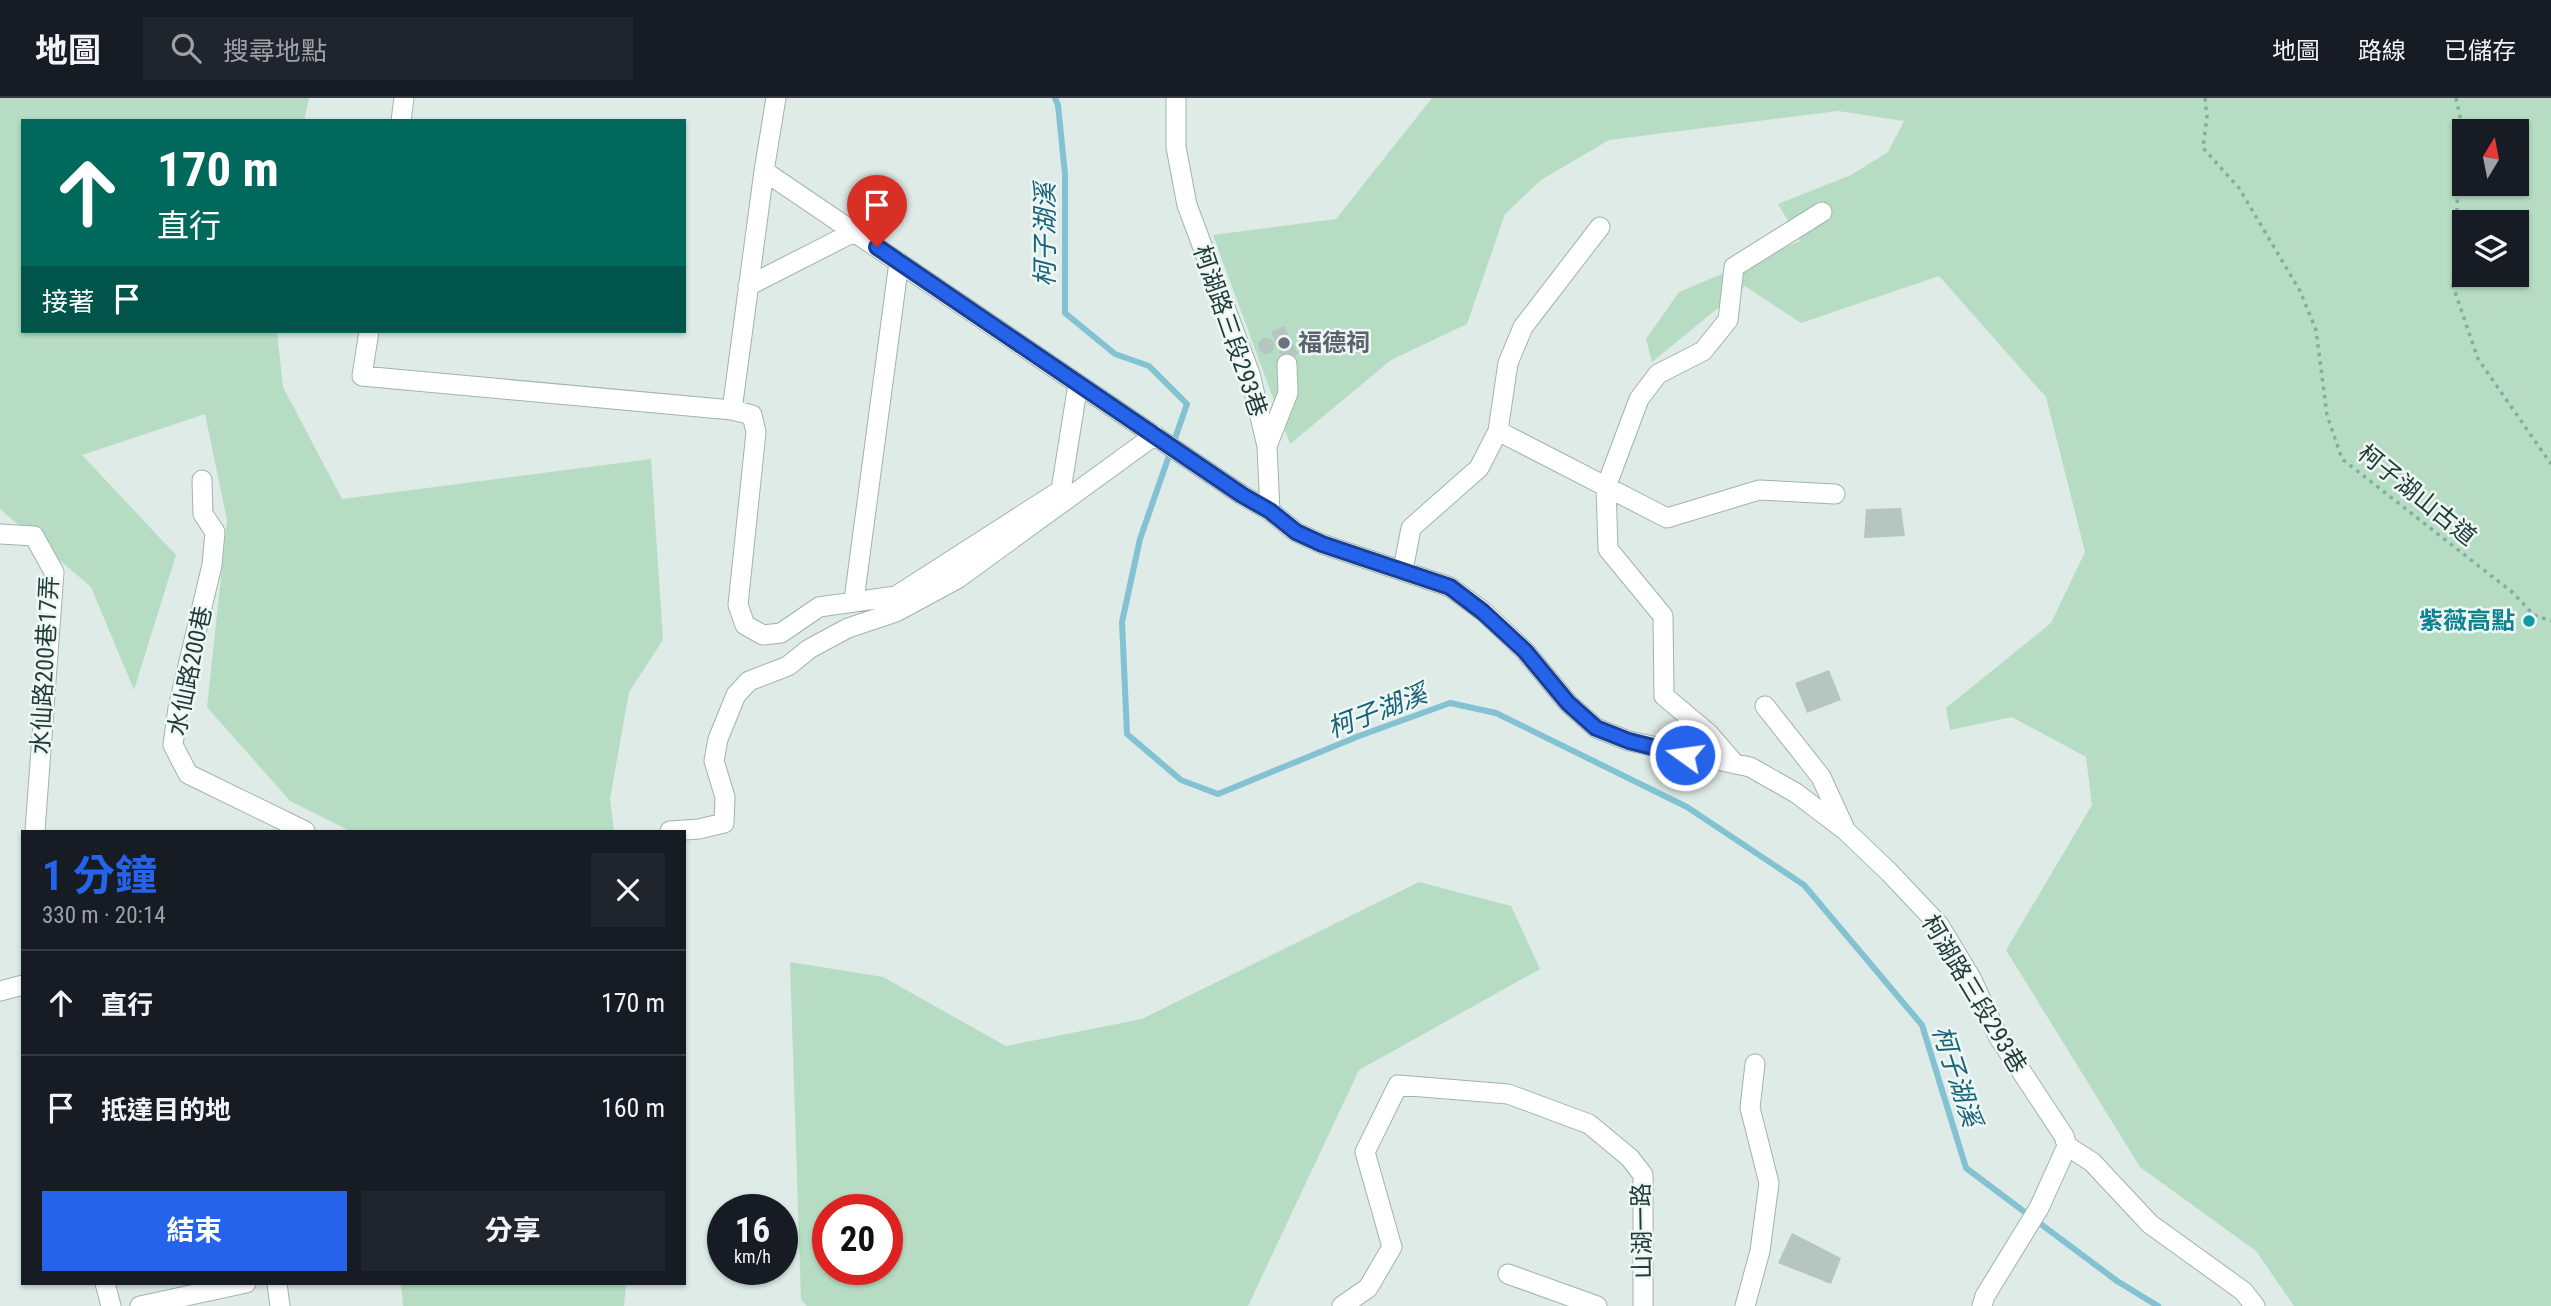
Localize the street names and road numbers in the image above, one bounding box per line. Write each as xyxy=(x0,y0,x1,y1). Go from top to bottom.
street label: 柯湖路三段293巷 xyxy=(1188,242,1272,420)
street label: 柯子湖山古道 xyxy=(2352,439,2482,551)
street label: 水仙路200巷17弄 xyxy=(26,575,64,755)
street label: 水仙路200巷 xyxy=(163,604,217,738)
street label: 柯湖路三段293巷 xyxy=(1916,910,2032,1078)
street label: 山湖一路 xyxy=(1627,1183,1657,1279)

